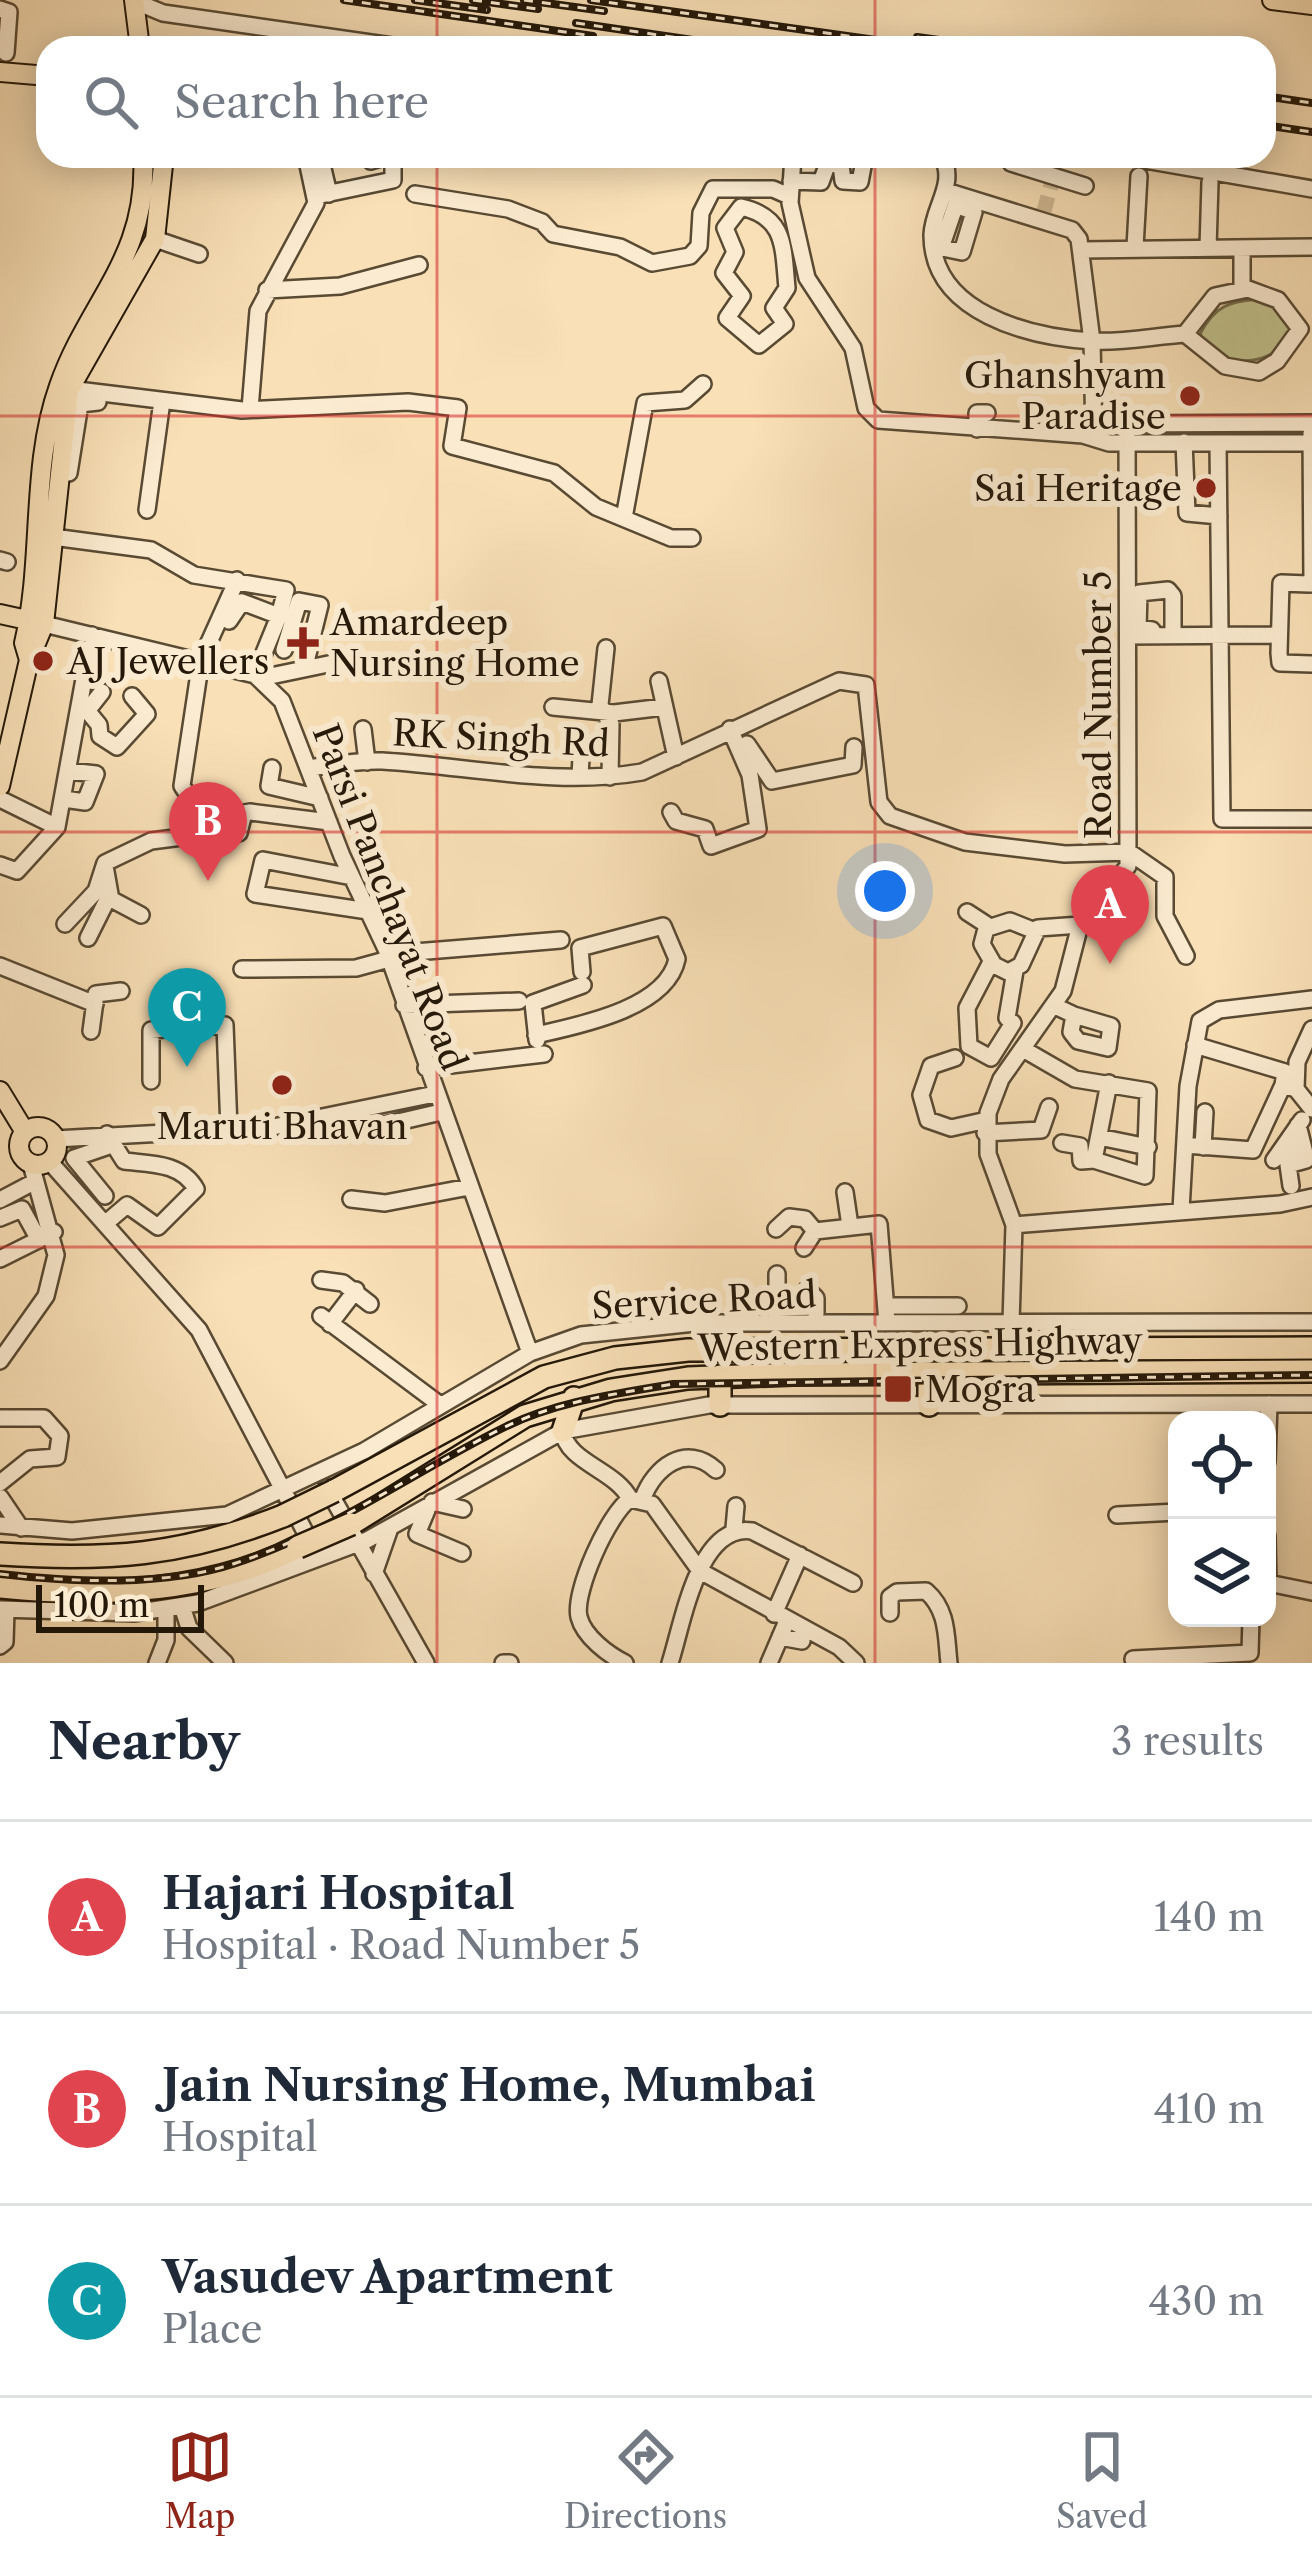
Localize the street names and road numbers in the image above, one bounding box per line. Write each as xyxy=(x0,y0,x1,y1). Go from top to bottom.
street label: Road Number 5 xyxy=(1076,571,1120,839)
street label: RK Singh Rd xyxy=(391,710,611,766)
street label: Parsi Panchayat Road xyxy=(304,718,476,1076)
street label: Service Road xyxy=(591,1272,818,1328)
street label: Western Express Highway xyxy=(696,1318,1144,1370)

